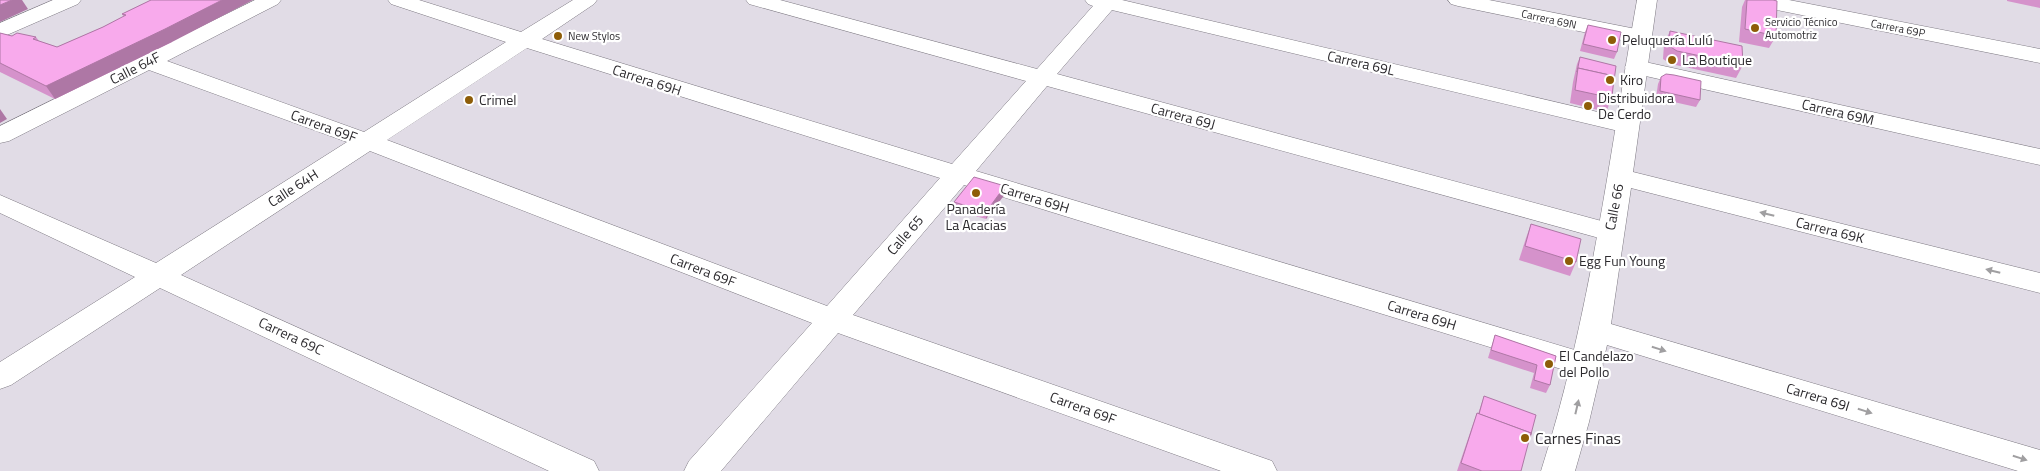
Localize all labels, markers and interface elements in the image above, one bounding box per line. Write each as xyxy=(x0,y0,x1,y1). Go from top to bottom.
street label: Carrera 69N xyxy=(1520,5,1578,33)
place label: Servicio Técnico Automotriz xyxy=(1765,14,1838,43)
street label: Carrera 69P xyxy=(1869,15,1927,41)
marker: Servicio Técnico Automotriz xyxy=(1749,22,1761,34)
place label: New Stylos xyxy=(568,28,620,44)
place label: Peluquería Lulú xyxy=(1622,29,1713,50)
marker: New Stylos xyxy=(552,30,564,42)
marker: Peluquería Lulú xyxy=(1606,34,1618,46)
street label: Carrera 69L xyxy=(1325,45,1397,81)
street label: Calle 64F xyxy=(106,46,164,89)
place label: La Boutique xyxy=(1682,49,1752,70)
marker: La Boutique xyxy=(1666,54,1678,66)
street label: Carrera 69H xyxy=(610,59,684,101)
place label: Kiro xyxy=(1620,69,1643,90)
marker: Kiro xyxy=(1604,74,1616,86)
place label: Distribuidora De Cerdo xyxy=(1598,87,1674,124)
place label: Crimel xyxy=(479,89,516,110)
street label: Carrera 69M xyxy=(1800,93,1876,130)
marker: Crimel xyxy=(463,94,475,106)
street label: Carrera 69J xyxy=(1149,97,1218,134)
marker: Distribuidora De Cerdo xyxy=(1582,100,1594,112)
street label: Carrera 69F xyxy=(288,104,360,147)
street label: Calle 64H xyxy=(263,163,322,212)
street label: Carrera 69H xyxy=(998,177,1072,218)
street label: Calle 66 xyxy=(1599,182,1628,232)
marker: Panadería La Acacias xyxy=(970,187,982,199)
place label: Panadería La Acacias xyxy=(946,198,1006,235)
street label: Calle 65 xyxy=(881,210,928,259)
one-way arrow xyxy=(1760,210,1775,218)
street label: Carrera 69K xyxy=(1794,211,1867,248)
street label: Carrera 69F xyxy=(667,247,739,292)
place label: Egg Fun Young xyxy=(1579,250,1665,271)
marker: Egg Fun Young xyxy=(1563,255,1575,267)
one-way arrow xyxy=(1985,267,2000,275)
street label: Carrera 69H xyxy=(1385,294,1459,335)
street label: Carrera 69C xyxy=(255,311,327,360)
place label: El Candelazo del Pollo xyxy=(1559,345,1634,382)
one-way arrow xyxy=(1651,346,1666,354)
marker: El Candelazo del Pollo xyxy=(1543,358,1555,370)
street label: Carrera 69I xyxy=(1784,377,1852,416)
street label: Carrera 69F xyxy=(1047,386,1119,429)
one-way arrow xyxy=(1573,400,1581,415)
one-way arrow xyxy=(1857,408,1872,416)
place label: Carnes Finas xyxy=(1535,426,1621,450)
marker: Carnes Finas xyxy=(1519,432,1531,444)
one-way arrow xyxy=(2013,455,2028,463)

